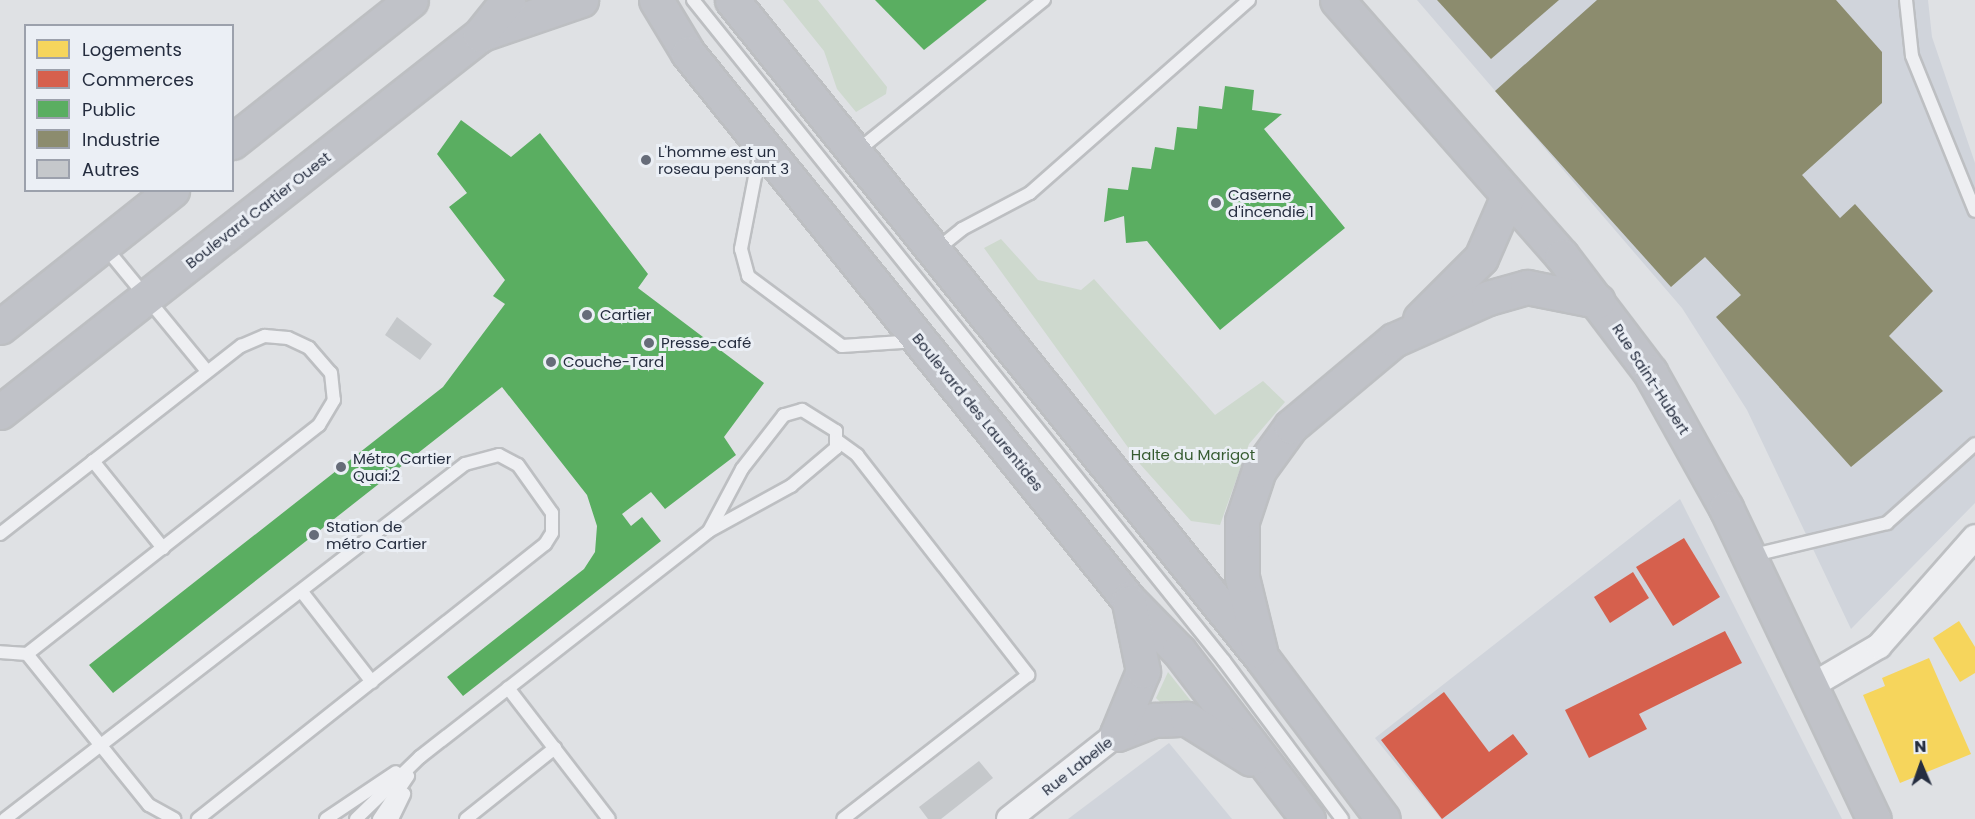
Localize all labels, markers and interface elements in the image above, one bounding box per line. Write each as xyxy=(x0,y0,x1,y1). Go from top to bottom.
legend xyxy=(24,24,234,192)
text: Logements xyxy=(82,37,182,62)
text: Commerces xyxy=(82,67,194,92)
text: Public xyxy=(82,97,136,122)
text: Industrie xyxy=(82,127,160,152)
place label: L'homme est un roseau pensant 3 xyxy=(658,142,789,177)
street label: Boulevard Cartier Ouest xyxy=(182,148,334,272)
marker: L'homme est un roseau pensant 3 xyxy=(639,153,653,167)
text: Autres xyxy=(82,157,139,182)
place label: Caserne d'incendie 1 xyxy=(1228,185,1314,220)
marker: Caserne d'incendie 1 xyxy=(1209,196,1223,210)
marker: Cartier xyxy=(578,306,596,324)
place label: Cartier xyxy=(600,306,651,324)
street label: Rue Saint-Hubert xyxy=(1608,320,1694,438)
street label: Boulevard des Laurentides xyxy=(909,329,1047,495)
place label: Presse-café xyxy=(661,334,751,352)
marker: Presse-café xyxy=(642,336,656,350)
place label: Couche-Tard xyxy=(563,353,664,371)
marker: Couche-Tard xyxy=(544,355,558,369)
park label: Halte du Marigot xyxy=(1131,446,1255,464)
place label: Métro Cartier Quai:2 xyxy=(353,449,451,484)
marker: Métro Cartier Quai:2 xyxy=(334,460,348,474)
place label: Station de métro Cartier xyxy=(326,517,427,552)
marker: Station de métro Cartier xyxy=(307,528,321,542)
street label: Rue Labelle xyxy=(1038,733,1116,799)
north arrow xyxy=(1891,735,1951,795)
text: N xyxy=(1914,735,1927,758)

